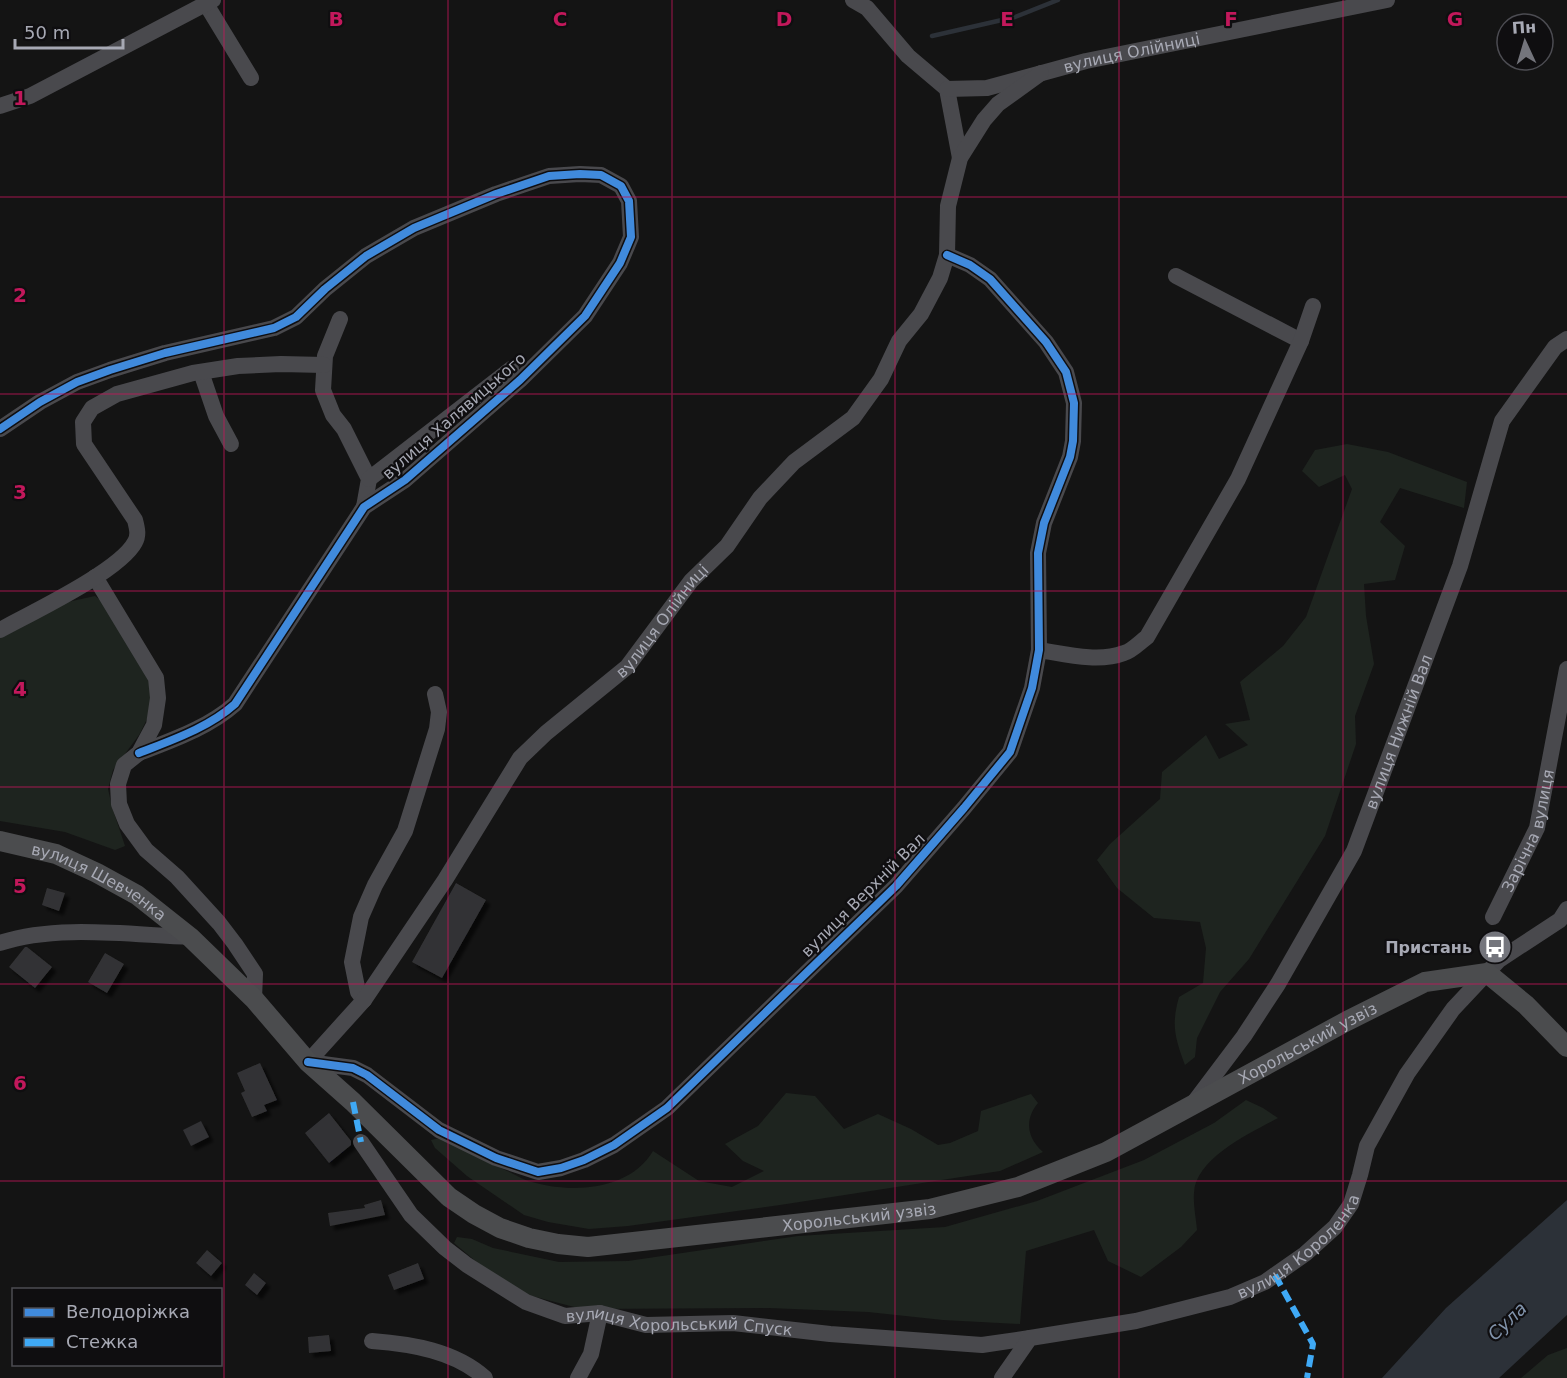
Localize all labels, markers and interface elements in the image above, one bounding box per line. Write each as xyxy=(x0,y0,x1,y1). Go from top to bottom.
text: B xyxy=(328,7,344,31)
text: C xyxy=(553,7,567,31)
text: D xyxy=(776,7,792,31)
text: E xyxy=(1000,7,1014,31)
text: F xyxy=(1224,7,1238,31)
text: G xyxy=(1447,7,1463,31)
scale bar xyxy=(15,12,123,50)
north arrow xyxy=(1495,12,1555,72)
text: Пн xyxy=(1511,17,1537,38)
text: 50 m xyxy=(24,22,70,43)
street label: вулиця Олійниці xyxy=(1061,29,1201,76)
text: 1 xyxy=(13,86,27,110)
text: 2 xyxy=(13,283,27,307)
street label: вулиця Халявицького xyxy=(379,349,529,483)
text: 3 xyxy=(13,480,27,504)
street label: вулиця Олійниці xyxy=(612,560,712,682)
street label: вулиця Нижній Вал xyxy=(1361,652,1436,812)
text: 4 xyxy=(13,677,27,701)
street label: Зарічна вулиця xyxy=(1497,768,1557,895)
street label: вулиця Верхній Вал xyxy=(797,829,929,961)
street label: вулиця Шевченка xyxy=(30,839,170,924)
text: 5 xyxy=(13,874,27,898)
bus stop icon: Пристань xyxy=(1477,929,1513,965)
place label: Пристань xyxy=(1385,938,1472,957)
street label: Хорольський узвіз xyxy=(1235,998,1380,1088)
text: 6 xyxy=(13,1071,27,1095)
street label: вулиця Короленка xyxy=(1234,1192,1363,1302)
street label: Хорольський узвіз xyxy=(781,1198,938,1235)
legend xyxy=(12,1288,222,1366)
water label: Сула xyxy=(1483,1298,1531,1344)
text: Велодоріжка xyxy=(66,1301,190,1322)
street label: вулиця Хорольський Спуск xyxy=(565,1302,794,1339)
text: Стежка xyxy=(66,1331,138,1352)

